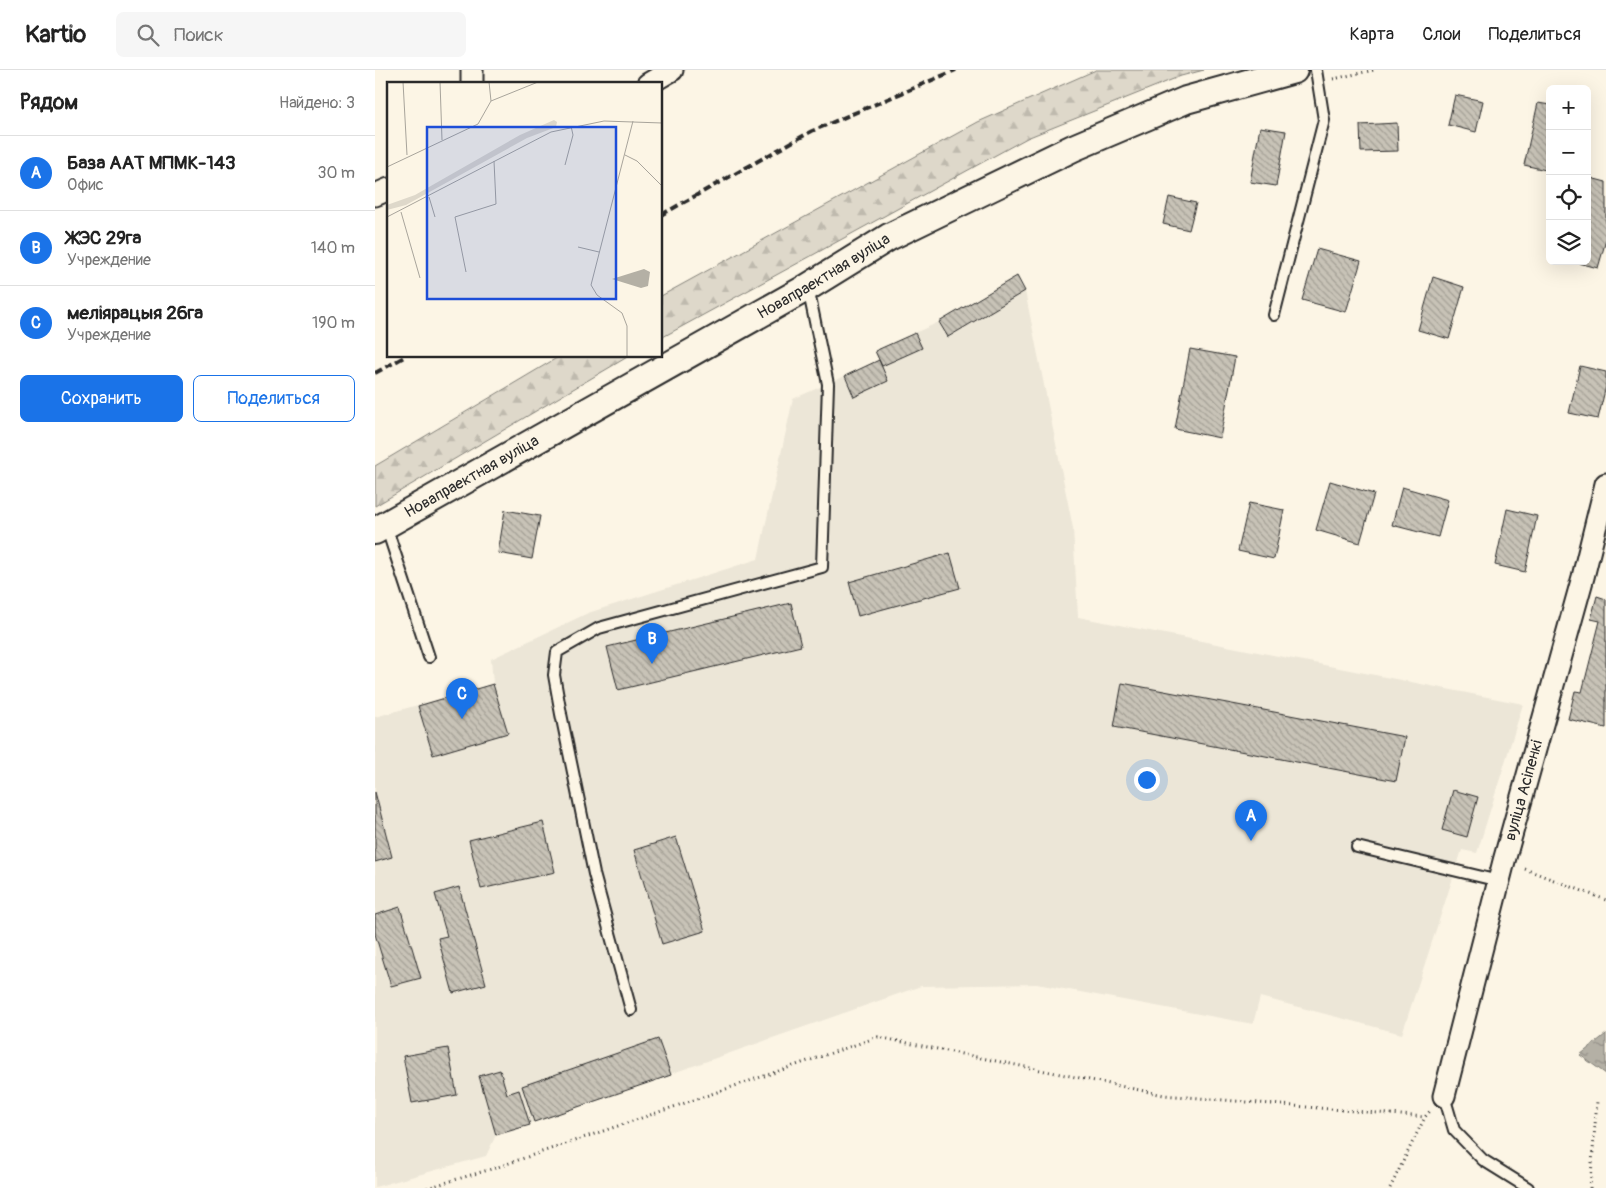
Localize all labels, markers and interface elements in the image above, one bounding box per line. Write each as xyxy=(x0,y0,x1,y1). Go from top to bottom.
search box xyxy=(116,12,466,57)
text: Kartio xyxy=(25,20,86,49)
icon: search xyxy=(134,21,162,49)
text: Поиск xyxy=(174,23,224,47)
text: Карта xyxy=(1350,23,1394,46)
text: Слои xyxy=(1422,23,1460,46)
text: Поделиться xyxy=(1488,23,1581,46)
inset map xyxy=(387,82,663,358)
map controls xyxy=(1546,85,1591,265)
button: + xyxy=(1546,85,1591,130)
text: Рядом xyxy=(20,89,78,116)
text: Найдено: 3 xyxy=(279,93,355,113)
button: − xyxy=(1546,130,1591,175)
text: База ААТ МПМК-143 xyxy=(67,151,236,175)
text: A xyxy=(31,163,41,183)
text: 30 m xyxy=(317,163,355,183)
text: Офис xyxy=(67,175,104,195)
button: locate xyxy=(1546,175,1591,220)
button: layers xyxy=(1546,220,1591,265)
text: ЖЭС 29га xyxy=(67,226,141,250)
street label: Новапраектная вуліца xyxy=(754,229,894,324)
text: B xyxy=(31,238,41,258)
text: 140 m xyxy=(311,238,355,258)
text: Учреждение xyxy=(67,250,151,270)
text: меліярацыя 26га xyxy=(67,301,203,325)
text: C xyxy=(31,313,41,333)
text: 190 m xyxy=(312,313,355,333)
text: Учреждение xyxy=(67,325,151,345)
button: Сохранить xyxy=(20,375,183,422)
button: Поделиться xyxy=(193,375,355,422)
street label: Новапраектная вуліца xyxy=(401,431,543,522)
pin: B xyxy=(636,623,668,664)
pin: C xyxy=(446,678,478,719)
street label: вуліца Асіпенкі xyxy=(1500,738,1547,843)
your location xyxy=(1134,767,1160,793)
pin: A xyxy=(1235,800,1267,841)

